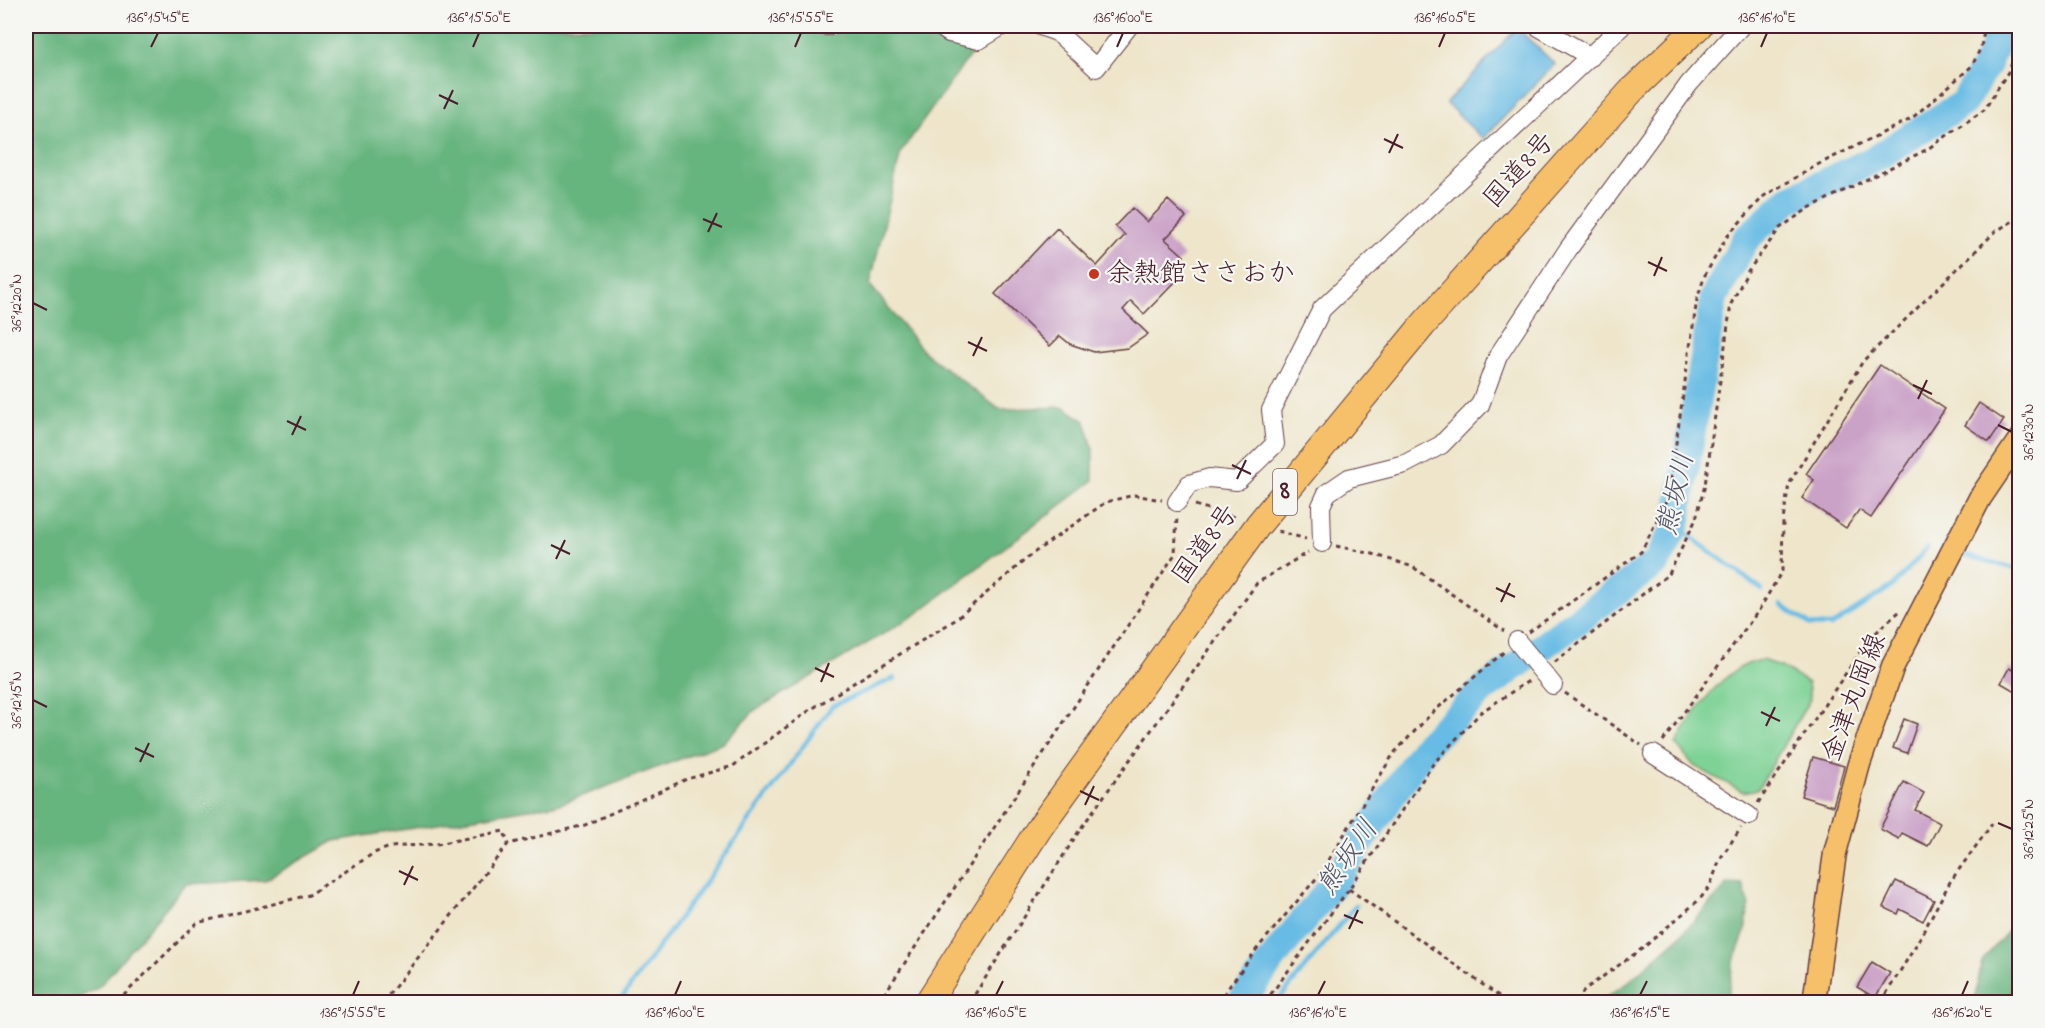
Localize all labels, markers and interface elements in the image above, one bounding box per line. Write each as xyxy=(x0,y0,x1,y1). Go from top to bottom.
text: 136°15'45"E xyxy=(126,7,190,29)
text: 136°15'50"E xyxy=(447,7,511,29)
text: 136°15'55"E xyxy=(768,7,834,29)
text: 136°16'00"E xyxy=(1093,7,1153,29)
text: 136°16'05"E xyxy=(1414,7,1476,29)
text: 136°16'10"E xyxy=(1738,7,1796,29)
street label: 国道8号 xyxy=(1475,124,1565,218)
place label: 余熱館ささおか xyxy=(1106,255,1295,294)
marker: 余熱館ささおか xyxy=(1087,267,1101,281)
text: 36°12'20"N xyxy=(6,274,28,332)
text: 36°12'30"N xyxy=(2018,404,2040,460)
water label: 熊坂川 xyxy=(1648,448,1706,540)
road number: 8 xyxy=(1273,469,1297,515)
street label: 国道8号 xyxy=(1163,497,1249,593)
street label: 金津丸岡線 xyxy=(1813,628,1897,768)
text: 36°12'15"N xyxy=(6,671,28,729)
text: 36°12'25"N xyxy=(2018,799,2040,859)
water label: 熊坂川 xyxy=(1308,812,1390,904)
text: 136°15'55"E xyxy=(320,1002,386,1024)
text: 136°16'00"E xyxy=(645,1002,705,1024)
text: 136°16'05"E xyxy=(965,1002,1027,1024)
text: 136°16'10"E xyxy=(1289,1002,1347,1024)
text: 136°16'15"E xyxy=(1610,1002,1670,1024)
text: 136°16'20"E xyxy=(1931,1002,1993,1024)

